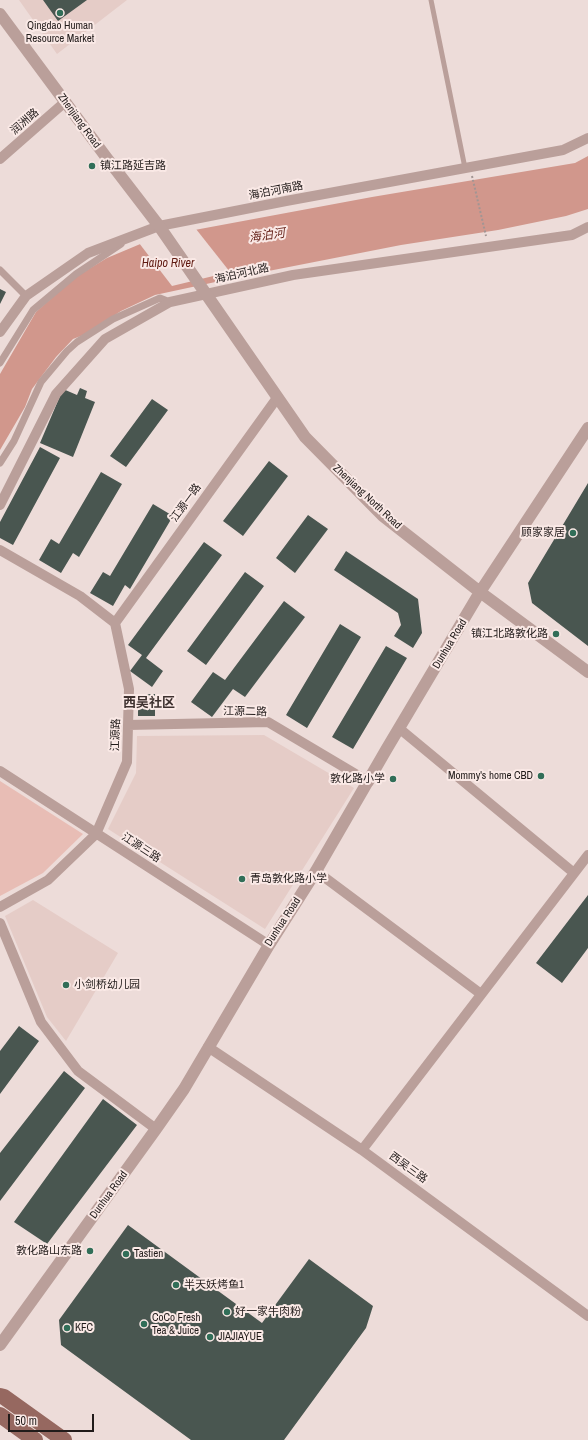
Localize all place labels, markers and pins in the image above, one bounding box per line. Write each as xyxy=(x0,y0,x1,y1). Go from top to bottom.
marker: Qingdao Human Resource Market xyxy=(55,8,65,18)
place label: Qingdao Human Resource Market xyxy=(26,19,94,45)
place label: 镇江路延吉路 xyxy=(100,159,166,173)
marker: 镇江路延吉路 xyxy=(87,161,97,171)
place label: 顾家家居 xyxy=(521,526,565,540)
marker: 顾家家居 xyxy=(568,528,578,538)
place label: 镇江北路敦化路 xyxy=(471,627,548,641)
marker: 镇江北路敦化路 xyxy=(551,629,561,639)
place label: Mommy's home CBD xyxy=(448,769,533,783)
marker: Mommy's home CBD xyxy=(536,771,546,781)
place label: 敦化路小学 xyxy=(330,772,385,786)
marker: 敦化路小学 xyxy=(388,774,398,784)
place label: 青岛敦化路小学 xyxy=(250,872,327,886)
marker: 青岛敦化路小学 xyxy=(237,874,247,884)
place label: 小剑桥幼儿园 xyxy=(74,978,140,992)
marker: 小剑桥幼儿园 xyxy=(61,980,71,990)
place label: 敦化路山东路 xyxy=(16,1244,82,1258)
marker: 敦化路山东路 xyxy=(85,1246,95,1256)
place label: Tastien xyxy=(134,1247,163,1261)
marker: Tastien xyxy=(121,1249,131,1259)
place label: 半天妖烤鱼1 xyxy=(184,1278,244,1292)
marker: 半天妖烤鱼1 xyxy=(171,1280,181,1290)
place label: 好一家牛肉粉 xyxy=(235,1305,301,1319)
marker: 好一家牛肉粉 xyxy=(222,1307,232,1317)
place label: CoCo Fresh Tea & Juice xyxy=(152,1311,201,1337)
marker: CoCo Fresh Tea & Juice xyxy=(139,1319,149,1329)
place label: KFC xyxy=(75,1321,93,1335)
marker: KFC xyxy=(62,1323,72,1333)
place label: JIAJIAYUE xyxy=(218,1330,262,1344)
marker: JIAJIAYUE xyxy=(205,1332,215,1342)

